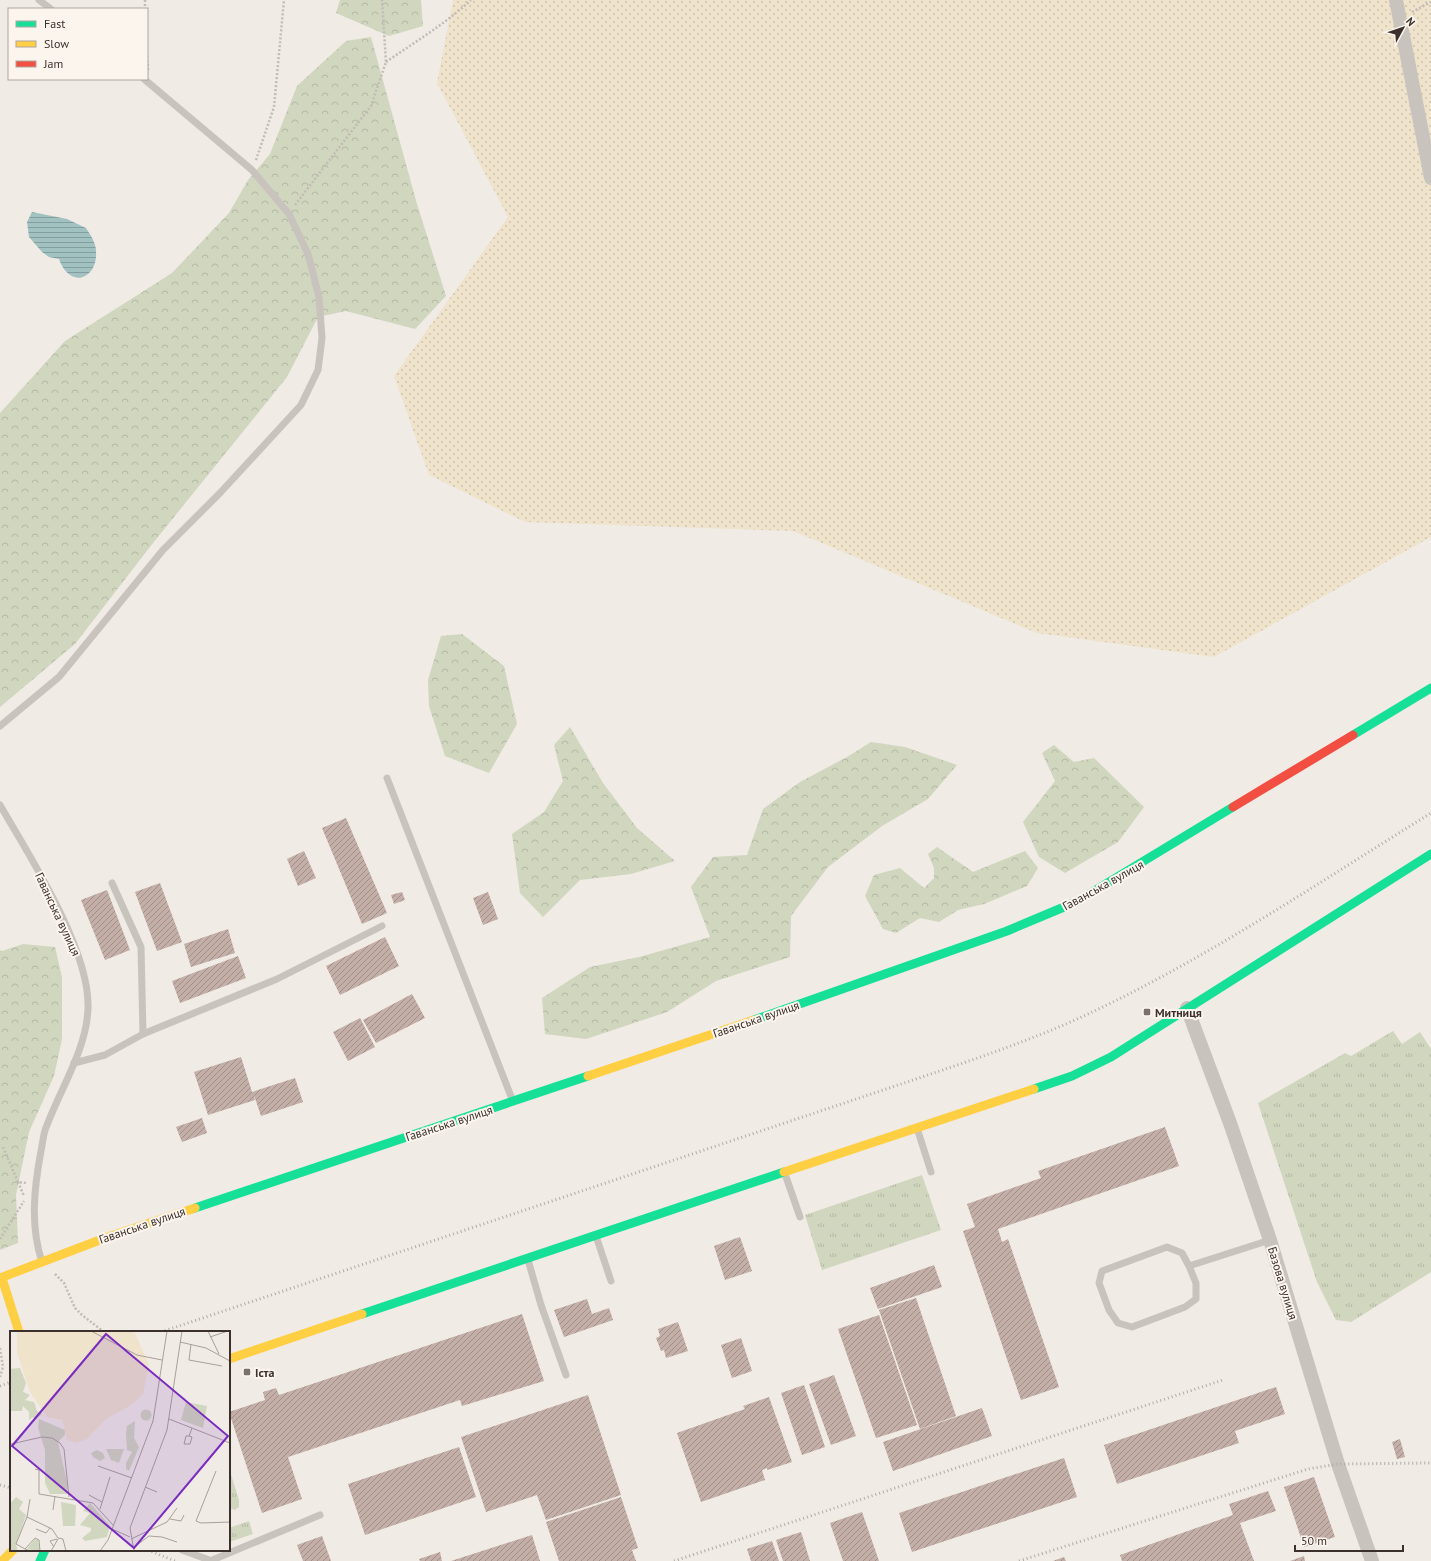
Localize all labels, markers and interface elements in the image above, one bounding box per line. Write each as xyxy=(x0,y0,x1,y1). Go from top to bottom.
legend xyxy=(8,8,148,80)
north arrow xyxy=(1383,8,1423,48)
text: N xyxy=(1403,14,1418,29)
text: Fast xyxy=(44,16,65,31)
text: Slow xyxy=(44,36,69,51)
text: Jam xyxy=(43,56,63,71)
street label: Гаванська вулиця xyxy=(1060,856,1146,914)
street label: Гаванська вулиця xyxy=(32,870,84,958)
street label: Гаванська вулиця xyxy=(711,997,801,1041)
place label: Митниця xyxy=(1155,1005,1202,1020)
marker: Митниця xyxy=(1142,1007,1152,1017)
street label: Гаванська вулиця xyxy=(404,1102,494,1144)
street label: Гаванська вулиця xyxy=(97,1203,187,1247)
street label: Базова вулиця xyxy=(1265,1245,1301,1321)
inset map xyxy=(10,1331,230,1551)
place label: Іста xyxy=(255,1365,275,1380)
marker: Іста xyxy=(242,1367,252,1377)
scale bar xyxy=(1295,1527,1403,1553)
text: 50 m xyxy=(1301,1533,1327,1548)

